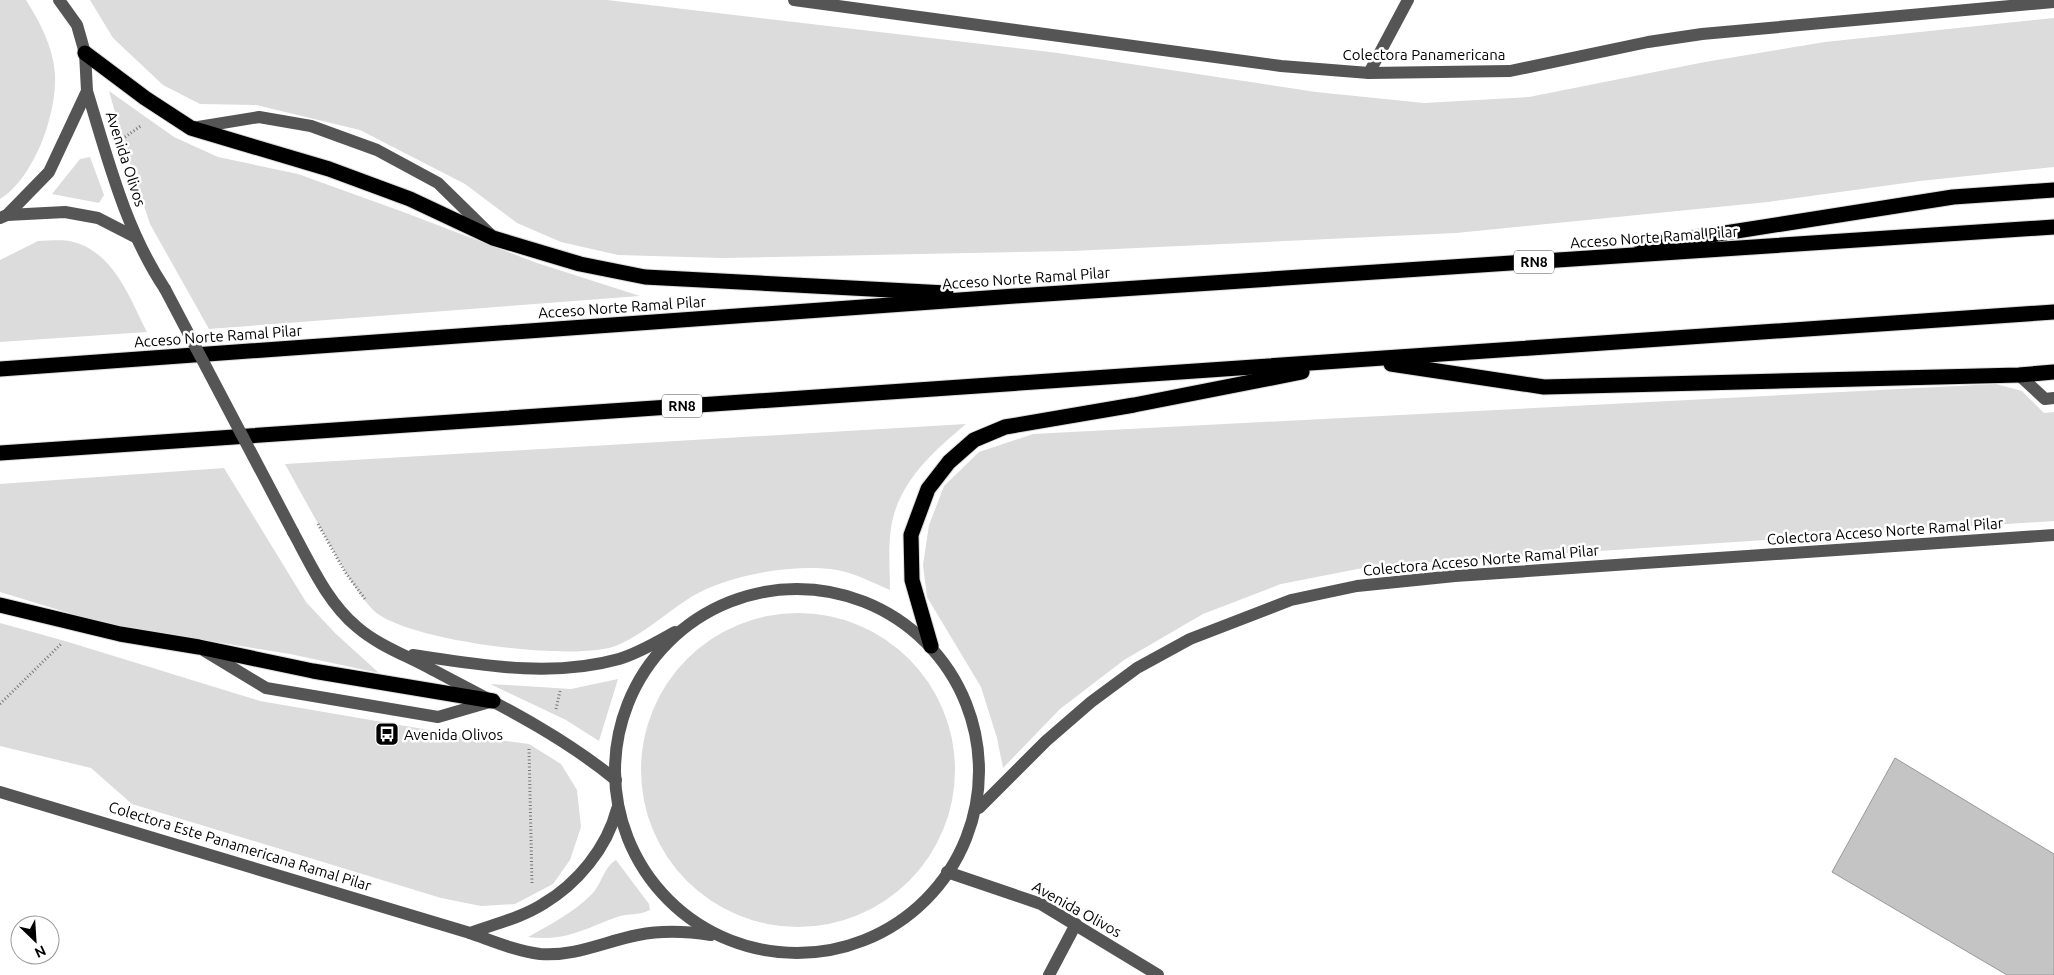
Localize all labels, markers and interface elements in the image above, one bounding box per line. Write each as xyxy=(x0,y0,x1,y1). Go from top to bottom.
street label: Colectora Panamericana xyxy=(1343,46,1505,63)
street label: Avenida Olivos xyxy=(103,109,149,209)
street label: Acceso Norte Ramal Pilar xyxy=(1569,223,1739,251)
road number: RN8 xyxy=(1514,250,1554,274)
street label: Acceso Norte Ramal Pilar xyxy=(941,264,1111,292)
street label: Acceso Norte Ramal Pilar xyxy=(537,293,707,321)
street label: Acceso Norte Ramal Pilar xyxy=(133,322,303,350)
road number: RN8 xyxy=(662,394,702,418)
street label: Colectora Acceso Norte Ramal Pilar xyxy=(1766,514,2004,548)
street label: Colectora Acceso Norte Ramal Pilar xyxy=(1362,541,1600,579)
bus stop icon: Avenida Olivos xyxy=(374,721,400,747)
place label: Avenida Olivos xyxy=(404,726,503,743)
street label: Colectora Este Panamericana Ramal Pilar xyxy=(107,798,374,894)
street label: Avenida Olivos xyxy=(1030,878,1124,940)
north arrow xyxy=(10,915,60,965)
text: N xyxy=(32,942,49,961)

